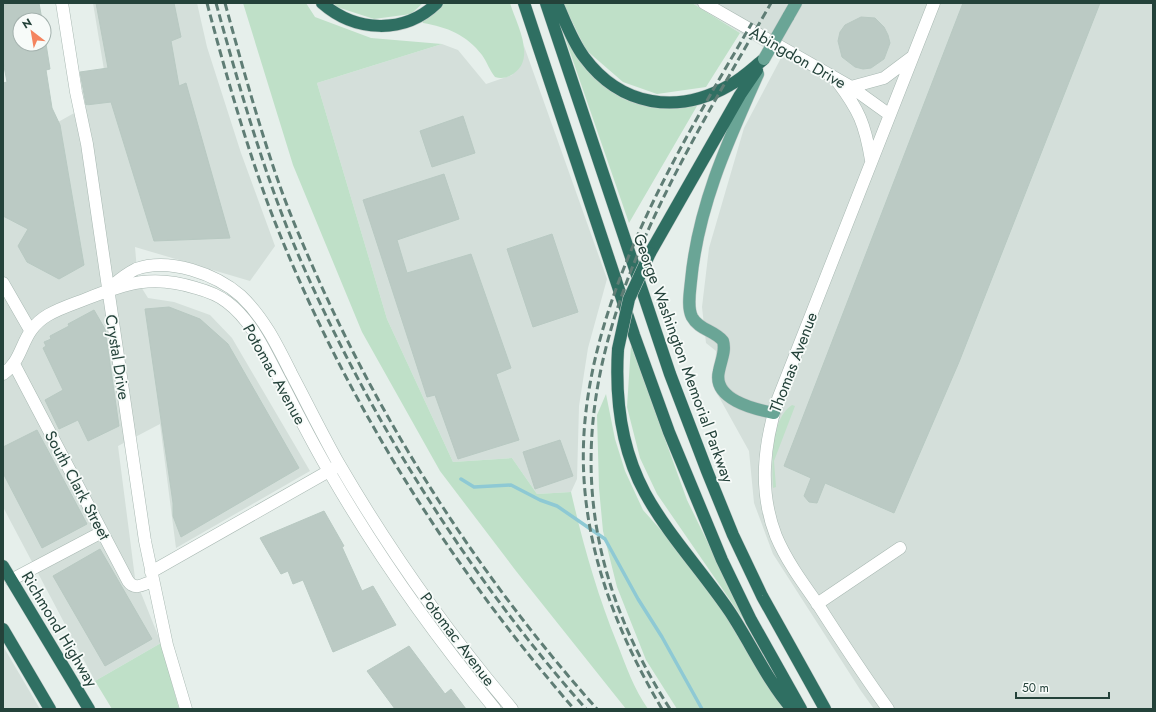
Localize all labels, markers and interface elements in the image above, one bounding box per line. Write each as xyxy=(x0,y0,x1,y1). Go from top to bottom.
north arrow xyxy=(12,12,52,52)
text: N xyxy=(19,14,35,33)
street label: Abingdon Drive xyxy=(745,20,850,94)
street label: George Washington Memorial Parkway xyxy=(628,230,740,487)
street label: Thomas Avenue xyxy=(764,309,823,416)
street label: Crystal Drive xyxy=(99,313,136,401)
street label: Potomac Avenue xyxy=(237,320,312,429)
street label: South Clark Street xyxy=(39,427,116,544)
street label: Richmond Highway xyxy=(16,567,104,692)
street label: Potomac Avenue xyxy=(415,588,501,691)
scale bar xyxy=(1016,674,1109,700)
text: 50 m xyxy=(1022,679,1049,697)

